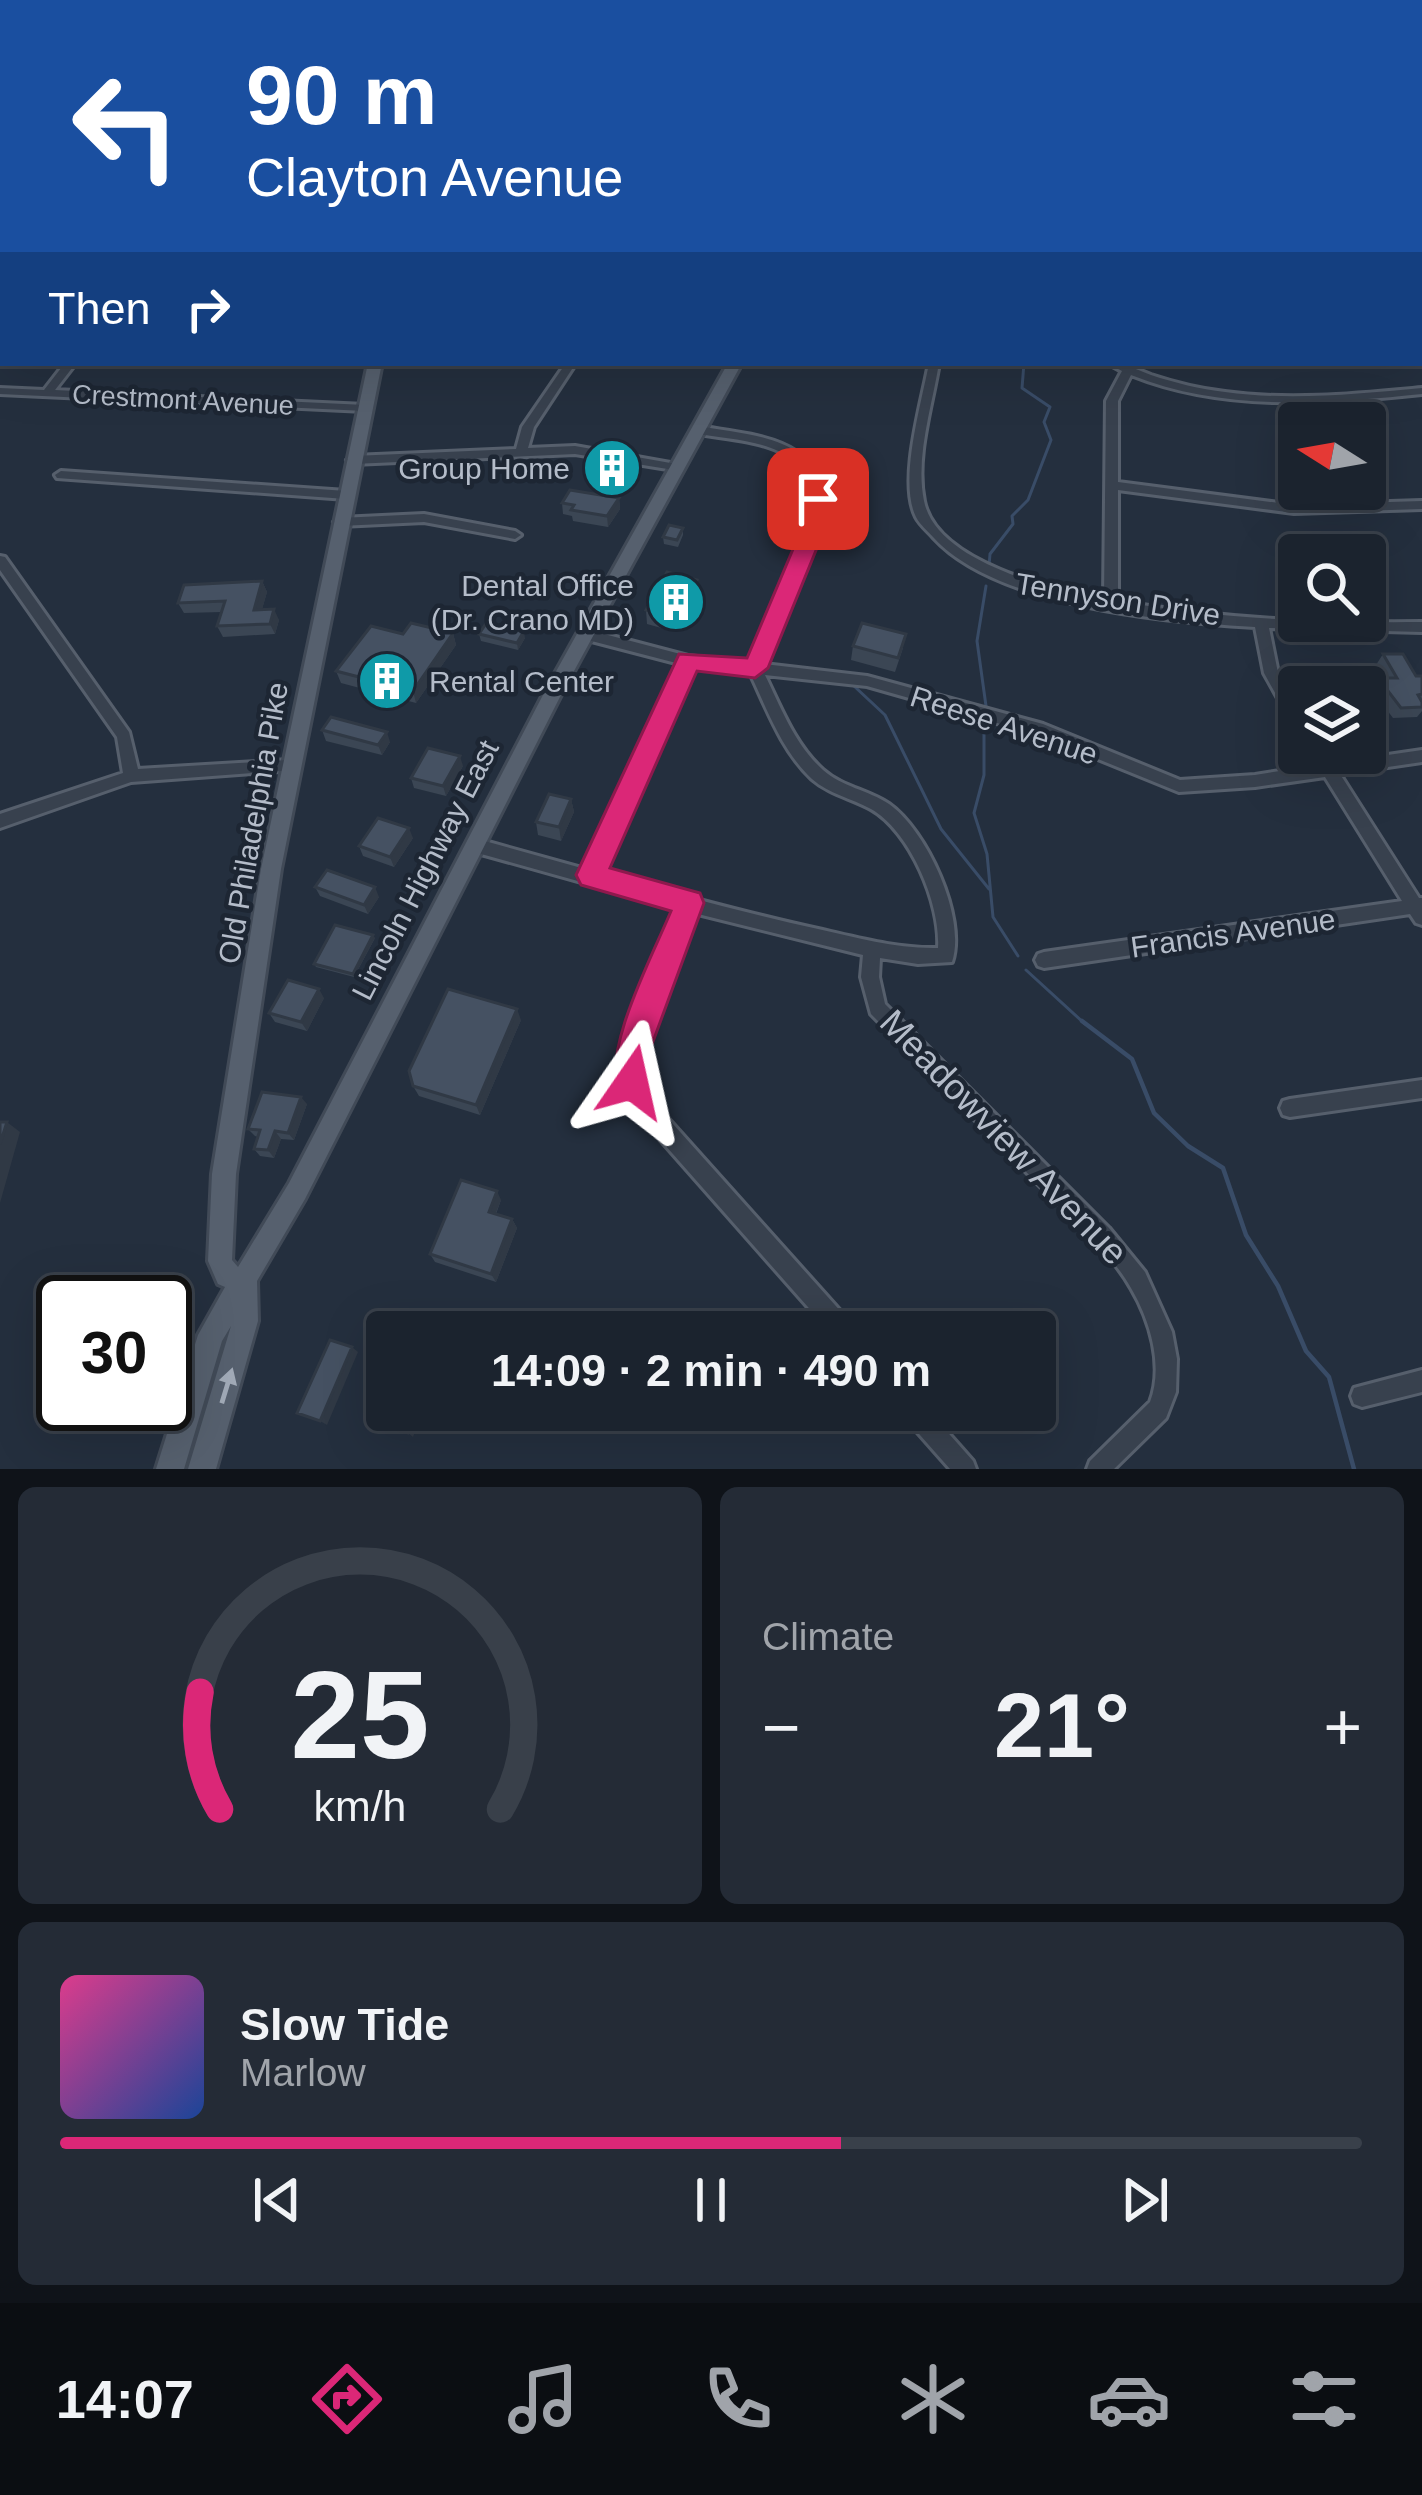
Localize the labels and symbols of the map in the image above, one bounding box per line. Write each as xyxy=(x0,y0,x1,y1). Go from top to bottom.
street label: Crestmont Avenue xyxy=(72,379,294,421)
north arrow xyxy=(1278,402,1386,510)
building icon: Group Home xyxy=(581,437,643,499)
pin xyxy=(767,448,869,550)
place label: Group Home xyxy=(398,452,570,485)
street label: Tennyson Drive xyxy=(1013,567,1223,631)
place label: Dental Office (Dr. Crano MD) xyxy=(431,569,634,636)
building icon: Dental Office (Dr. Crano MD) xyxy=(645,571,707,633)
building icon: Rental Center xyxy=(356,650,418,712)
place label: Rental Center xyxy=(429,665,614,698)
street label: Reese Avenue xyxy=(906,679,1102,771)
street label: Old Philadelphia Pike xyxy=(212,680,294,966)
street label: Lincoln Highway East xyxy=(345,734,505,1005)
street label: Francis Avenue xyxy=(1129,902,1337,964)
street label: Meadowview Avenue xyxy=(872,1001,1136,1273)
position arrow xyxy=(569,1019,695,1145)
speed limit sign: 30 xyxy=(36,1275,192,1431)
one-way arrow xyxy=(219,1367,237,1404)

